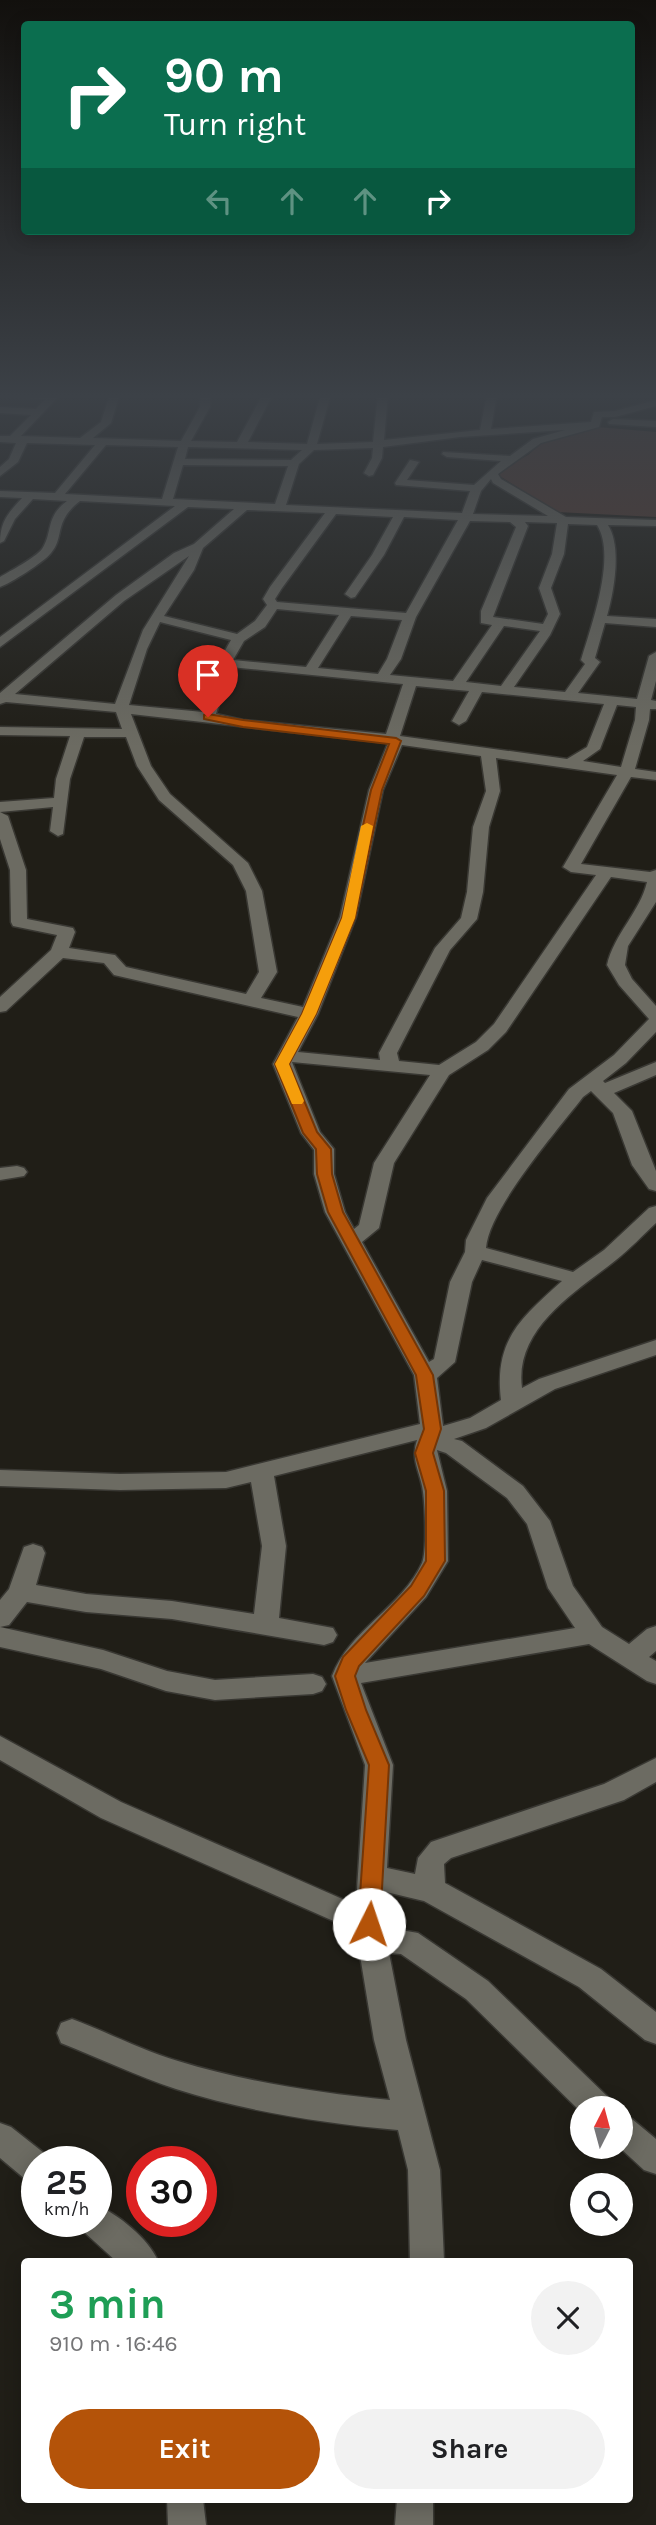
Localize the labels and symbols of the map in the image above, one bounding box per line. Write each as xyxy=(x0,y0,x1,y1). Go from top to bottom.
pin xyxy=(178,645,238,717)
position arrow xyxy=(332,1887,406,1961)
north arrow xyxy=(570,2096,634,2160)
speed limit sign: 30 xyxy=(126,2146,217,2237)

